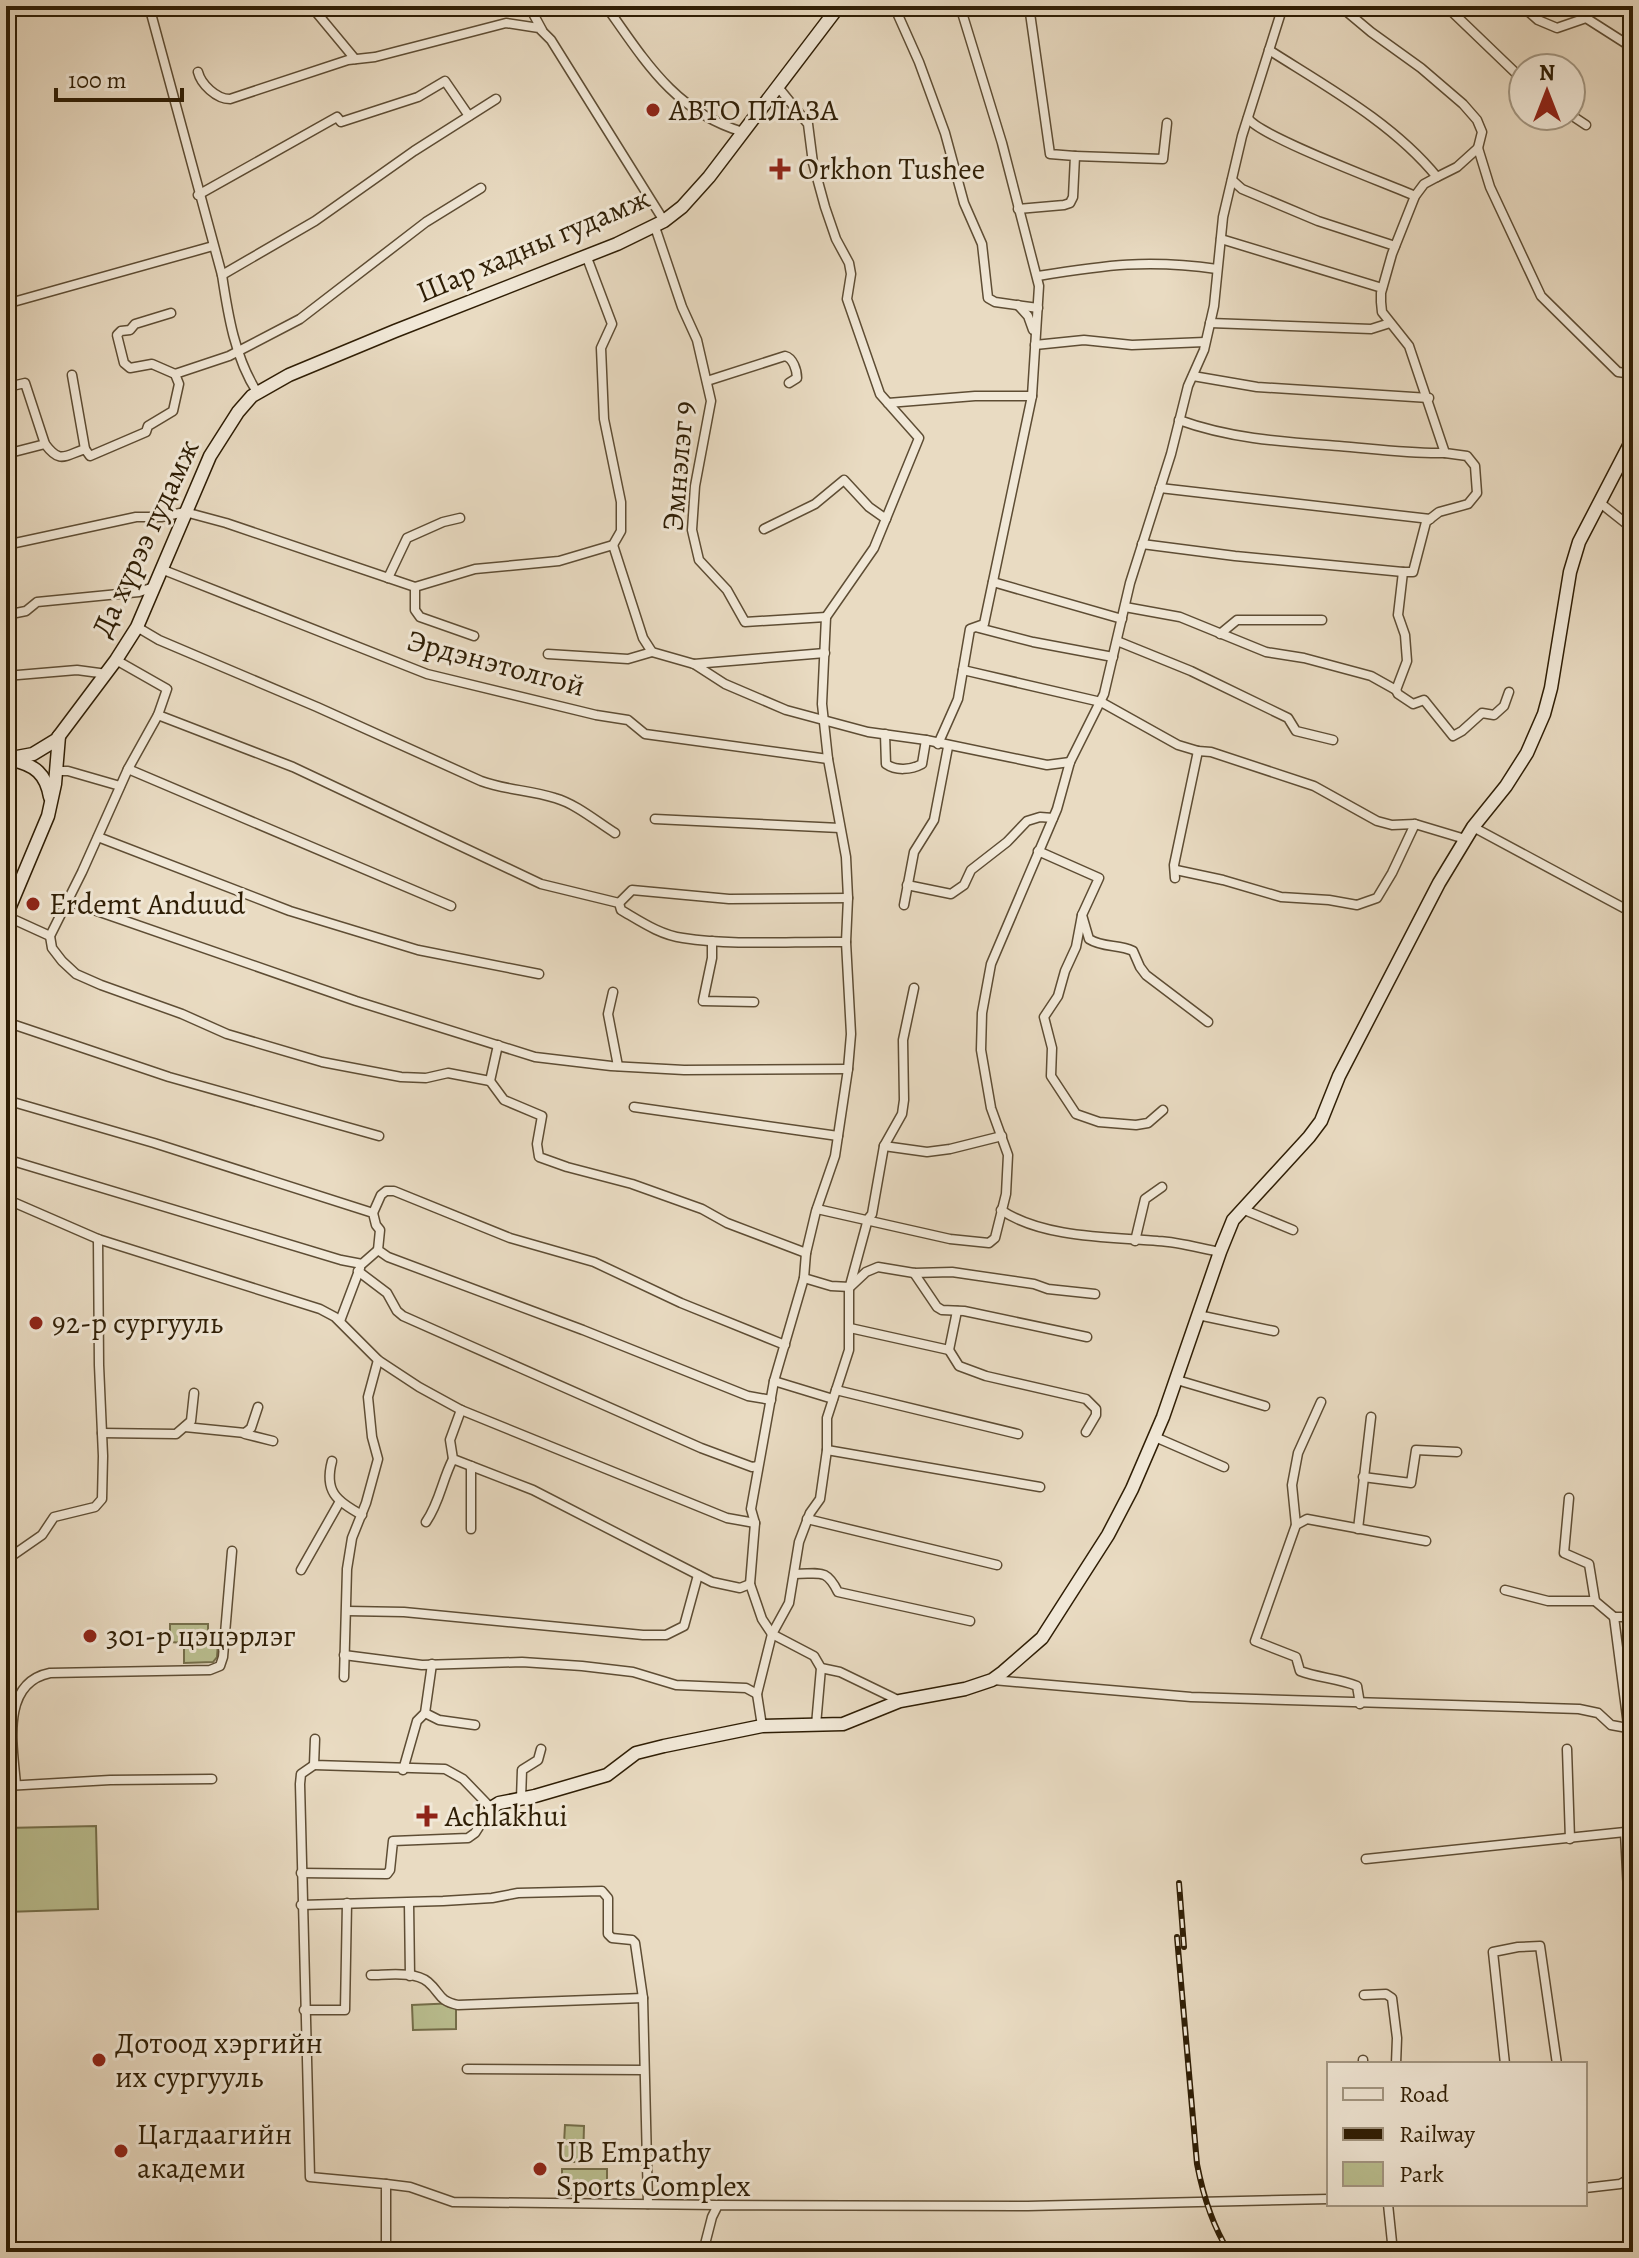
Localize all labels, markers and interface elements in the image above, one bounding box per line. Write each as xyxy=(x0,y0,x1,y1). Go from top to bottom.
scale bar xyxy=(56,52,182,102)
north arrow xyxy=(1507,52,1587,132)
text: N xyxy=(1539,58,1555,88)
text: 100 m xyxy=(68,64,127,96)
place label: АВТО ПЛАЗА xyxy=(668,90,838,130)
marker: АВТО ПЛАЗА xyxy=(644,101,662,119)
place label: Orkhon Tushee xyxy=(798,149,985,189)
marker: Orkhon Tushee xyxy=(769,158,791,180)
street label: Шар хадны гудамж xyxy=(410,178,656,312)
street label: Эмнэлэг 9 xyxy=(652,399,704,533)
street label: Да хүрээ гудамж xyxy=(82,433,208,643)
street label: Эрдэнэтолгой xyxy=(403,620,589,706)
place label: Erdemt Anduud xyxy=(49,884,246,924)
marker: Erdemt Anduud xyxy=(24,895,42,913)
place label: 92-р сургууль xyxy=(52,1303,223,1343)
marker: 92-р сургууль xyxy=(27,1314,45,1332)
place label: 301-р цэцэрлэг xyxy=(106,1616,296,1656)
marker: 301-р цэцэрлэг xyxy=(81,1627,99,1645)
place label: Achlakhui xyxy=(444,1796,568,1836)
marker: Achlakhui xyxy=(416,1805,438,1827)
place label: Дотоод хэргийн их сургууль xyxy=(115,2023,323,2097)
marker: Дотоод хэргийн их сургууль xyxy=(90,2051,108,2069)
legend xyxy=(1327,2062,1587,2206)
text: Road xyxy=(1399,2078,1449,2110)
place label: Цагдаагийн академи xyxy=(137,2114,292,2188)
text: Railway xyxy=(1399,2118,1475,2150)
place label: UB Empathy Sports Complex xyxy=(556,2132,750,2206)
marker: Цагдаагийн академи xyxy=(112,2142,130,2160)
text: Park xyxy=(1399,2158,1444,2190)
marker: UB Empathy Sports Complex xyxy=(531,2160,549,2178)

